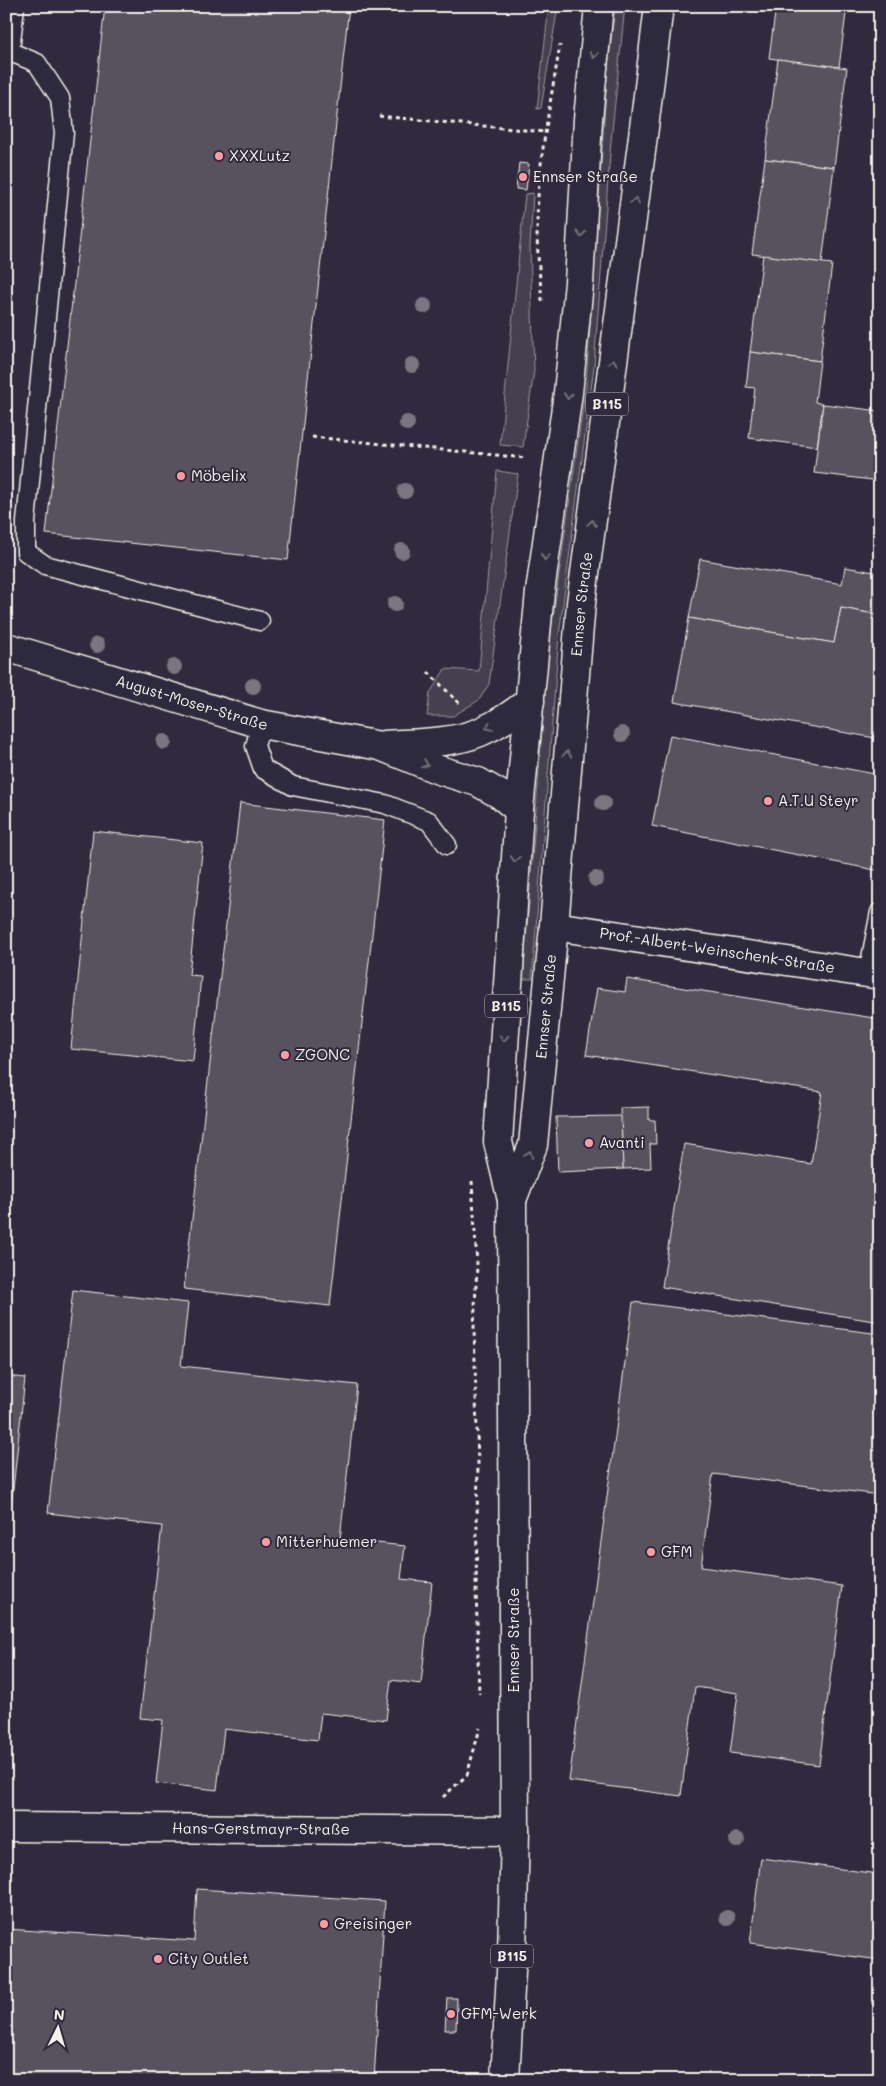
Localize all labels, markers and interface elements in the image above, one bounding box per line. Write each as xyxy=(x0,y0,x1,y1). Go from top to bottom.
one-way arrow xyxy=(589,51,600,59)
place label: XXXLutz xyxy=(229,145,290,165)
marker: XXXLutz xyxy=(213,150,225,162)
place label: Ennser Straße xyxy=(533,166,638,186)
marker: Ennser Straße xyxy=(517,171,529,183)
one-way arrow xyxy=(629,197,639,205)
one-way arrow xyxy=(575,230,586,238)
one-way arrow xyxy=(607,358,618,366)
one-way arrow xyxy=(563,392,573,400)
road number: B115 xyxy=(586,392,628,416)
place label: Möbelix xyxy=(191,465,247,485)
marker: Möbelix xyxy=(175,470,187,482)
one-way arrow xyxy=(586,519,596,528)
street label: Ennser Straße xyxy=(566,551,597,657)
one-way arrow xyxy=(540,553,551,561)
street label: August-Moser-Straße xyxy=(114,670,269,734)
one-way arrow xyxy=(485,721,494,731)
one-way arrow xyxy=(562,750,573,758)
one-way arrow xyxy=(420,758,429,769)
place label: A.T.U Steyr xyxy=(778,790,859,810)
marker: A.T.U Steyr xyxy=(762,795,774,807)
one-way arrow xyxy=(510,855,521,863)
street label: Prof.-Albert-Weinschenk-Straße xyxy=(598,922,836,977)
street label: Ennser Straße xyxy=(530,953,560,1060)
road number: B115 xyxy=(485,994,527,1018)
one-way arrow xyxy=(499,1034,510,1042)
place label: ZGONC xyxy=(295,1044,350,1064)
marker: ZGONC xyxy=(279,1049,291,1061)
place label: Avanti xyxy=(599,1132,645,1152)
marker: Avanti xyxy=(583,1137,595,1149)
one-way arrow xyxy=(523,1150,533,1159)
place label: Mitterhuemer xyxy=(276,1531,377,1551)
marker: Mitterhuemer xyxy=(260,1536,272,1548)
place label: GFM xyxy=(661,1541,692,1561)
marker: GFM xyxy=(645,1546,657,1558)
street label: Ennser Straße xyxy=(503,1588,523,1692)
street label: Hans-Gerstmayr-Straße xyxy=(172,1817,350,1839)
place label: Greisinger xyxy=(334,1913,412,1933)
marker: Greisinger xyxy=(318,1918,330,1930)
road number: B115 xyxy=(491,1944,533,1968)
place label: City Outlet xyxy=(168,1948,249,1968)
marker: City Outlet xyxy=(152,1953,164,1965)
place label: GFM-Werk xyxy=(461,2003,537,2023)
north arrow xyxy=(32,2004,82,2054)
text: N xyxy=(53,2005,65,2024)
marker: GFM-Werk xyxy=(445,2008,457,2020)

